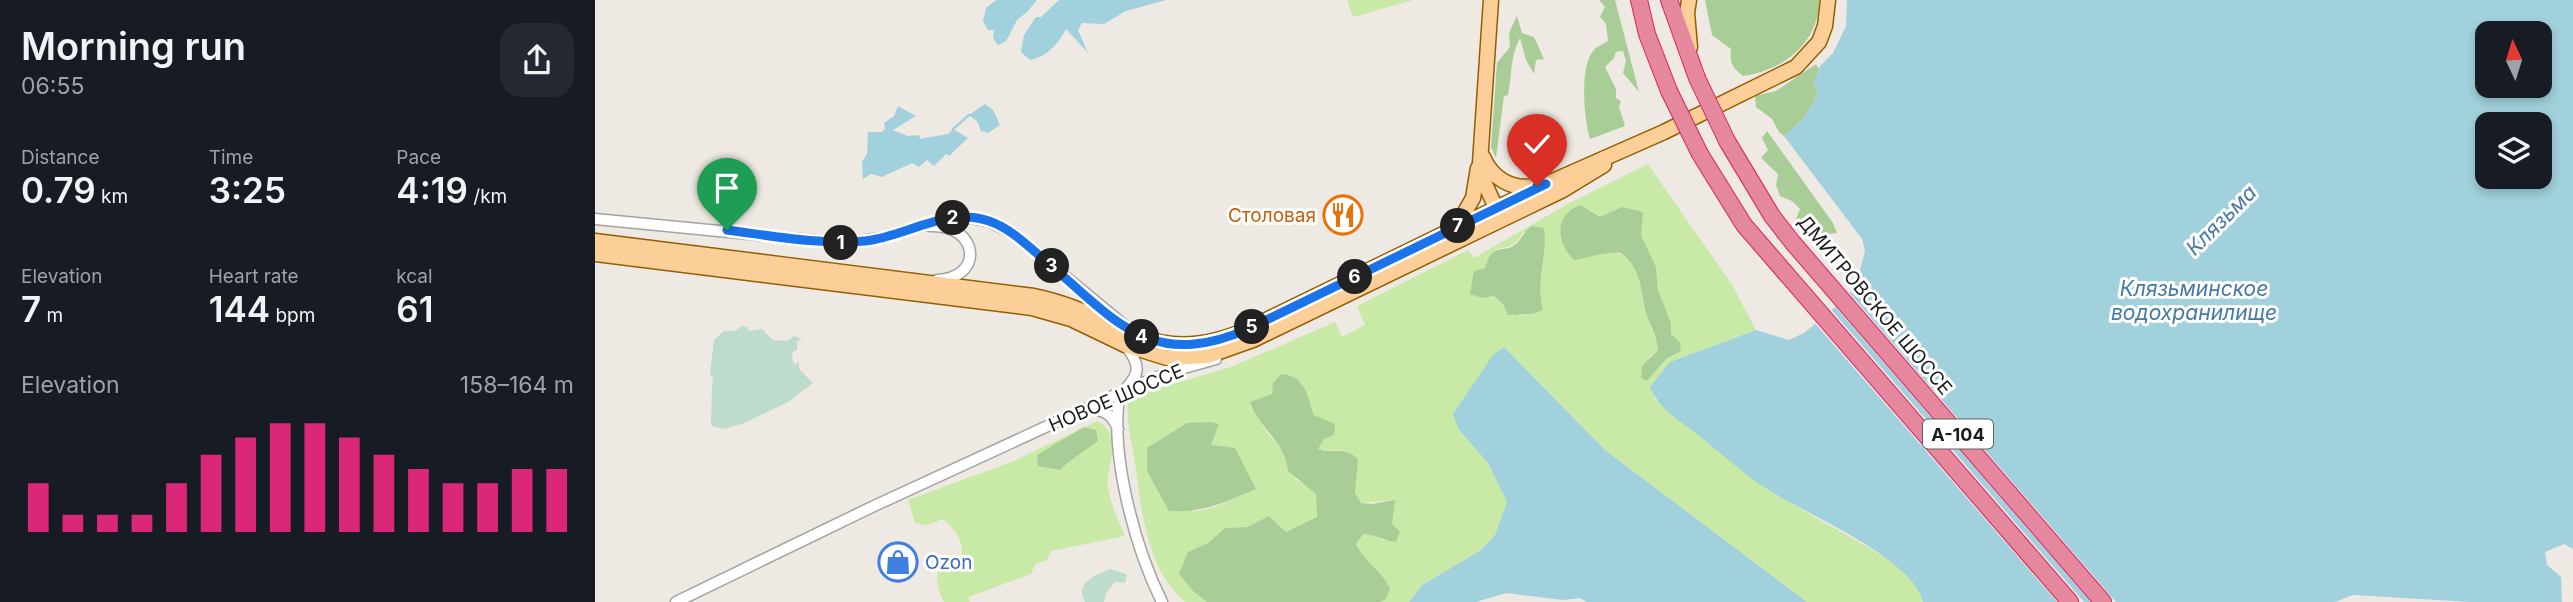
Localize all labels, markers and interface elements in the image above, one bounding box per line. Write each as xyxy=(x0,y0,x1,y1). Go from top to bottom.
north arrow xyxy=(2475,21,2551,98)
map controls xyxy=(2475,21,2552,189)
text: Morning run xyxy=(21,23,246,69)
button: share xyxy=(500,23,574,97)
text: 06:55 xyxy=(21,72,84,100)
button: layers xyxy=(2475,112,2552,189)
pin xyxy=(1507,114,1567,186)
icon: check xyxy=(1518,125,1556,163)
text: Distance xyxy=(21,146,99,169)
text: Time xyxy=(209,146,253,169)
text: Pace xyxy=(396,146,441,169)
pin xyxy=(697,158,757,230)
text: 0.79 xyxy=(21,169,96,211)
text: 3:25 xyxy=(209,169,286,211)
text: 4:19 xyxy=(396,169,468,211)
icon: arrive xyxy=(708,169,746,207)
water label: Клязьма xyxy=(2181,180,2261,260)
text: km xyxy=(96,185,128,208)
text: /km xyxy=(468,185,507,208)
restaurant icon: Столовая xyxy=(1322,194,1364,236)
pin: 2 xyxy=(935,200,971,235)
place label: Столовая xyxy=(1228,204,1316,227)
text: 2 xyxy=(947,206,958,229)
pin: 7 xyxy=(1441,208,1475,244)
street label: ДМИТРОВСКОЕ ШОССЕ xyxy=(1793,210,1957,400)
text: 7 xyxy=(1452,214,1463,237)
pin: 1 xyxy=(824,226,859,260)
text: 1 xyxy=(836,231,845,254)
pin: 3 xyxy=(1035,248,1070,284)
text: 3 xyxy=(1045,254,1058,277)
pin: 6 xyxy=(1337,260,1373,294)
text: Elevation xyxy=(21,265,102,288)
text: Heart rate xyxy=(209,265,299,288)
text: kcal xyxy=(396,265,433,288)
text: 6 xyxy=(1348,265,1361,288)
water label: Клязьминское водохранилище xyxy=(2111,276,2277,325)
text: 7 xyxy=(21,288,41,330)
text: 144 xyxy=(209,288,270,330)
text: 61 xyxy=(396,288,434,330)
text: m xyxy=(41,304,63,327)
text: bpm xyxy=(270,304,315,327)
pin: 5 xyxy=(1235,310,1269,344)
text: 5 xyxy=(1245,315,1258,338)
pin: 4 xyxy=(1125,320,1159,354)
text: 4 xyxy=(1135,325,1148,348)
street label: НОВОЕ ШОССЕ xyxy=(1045,359,1187,437)
text: Elevation xyxy=(21,371,120,399)
text: 158–164 m xyxy=(460,371,574,399)
road number: А-104 xyxy=(1923,420,1993,448)
shop icon: Ozon xyxy=(877,541,919,583)
place label: Ozon xyxy=(925,551,972,574)

